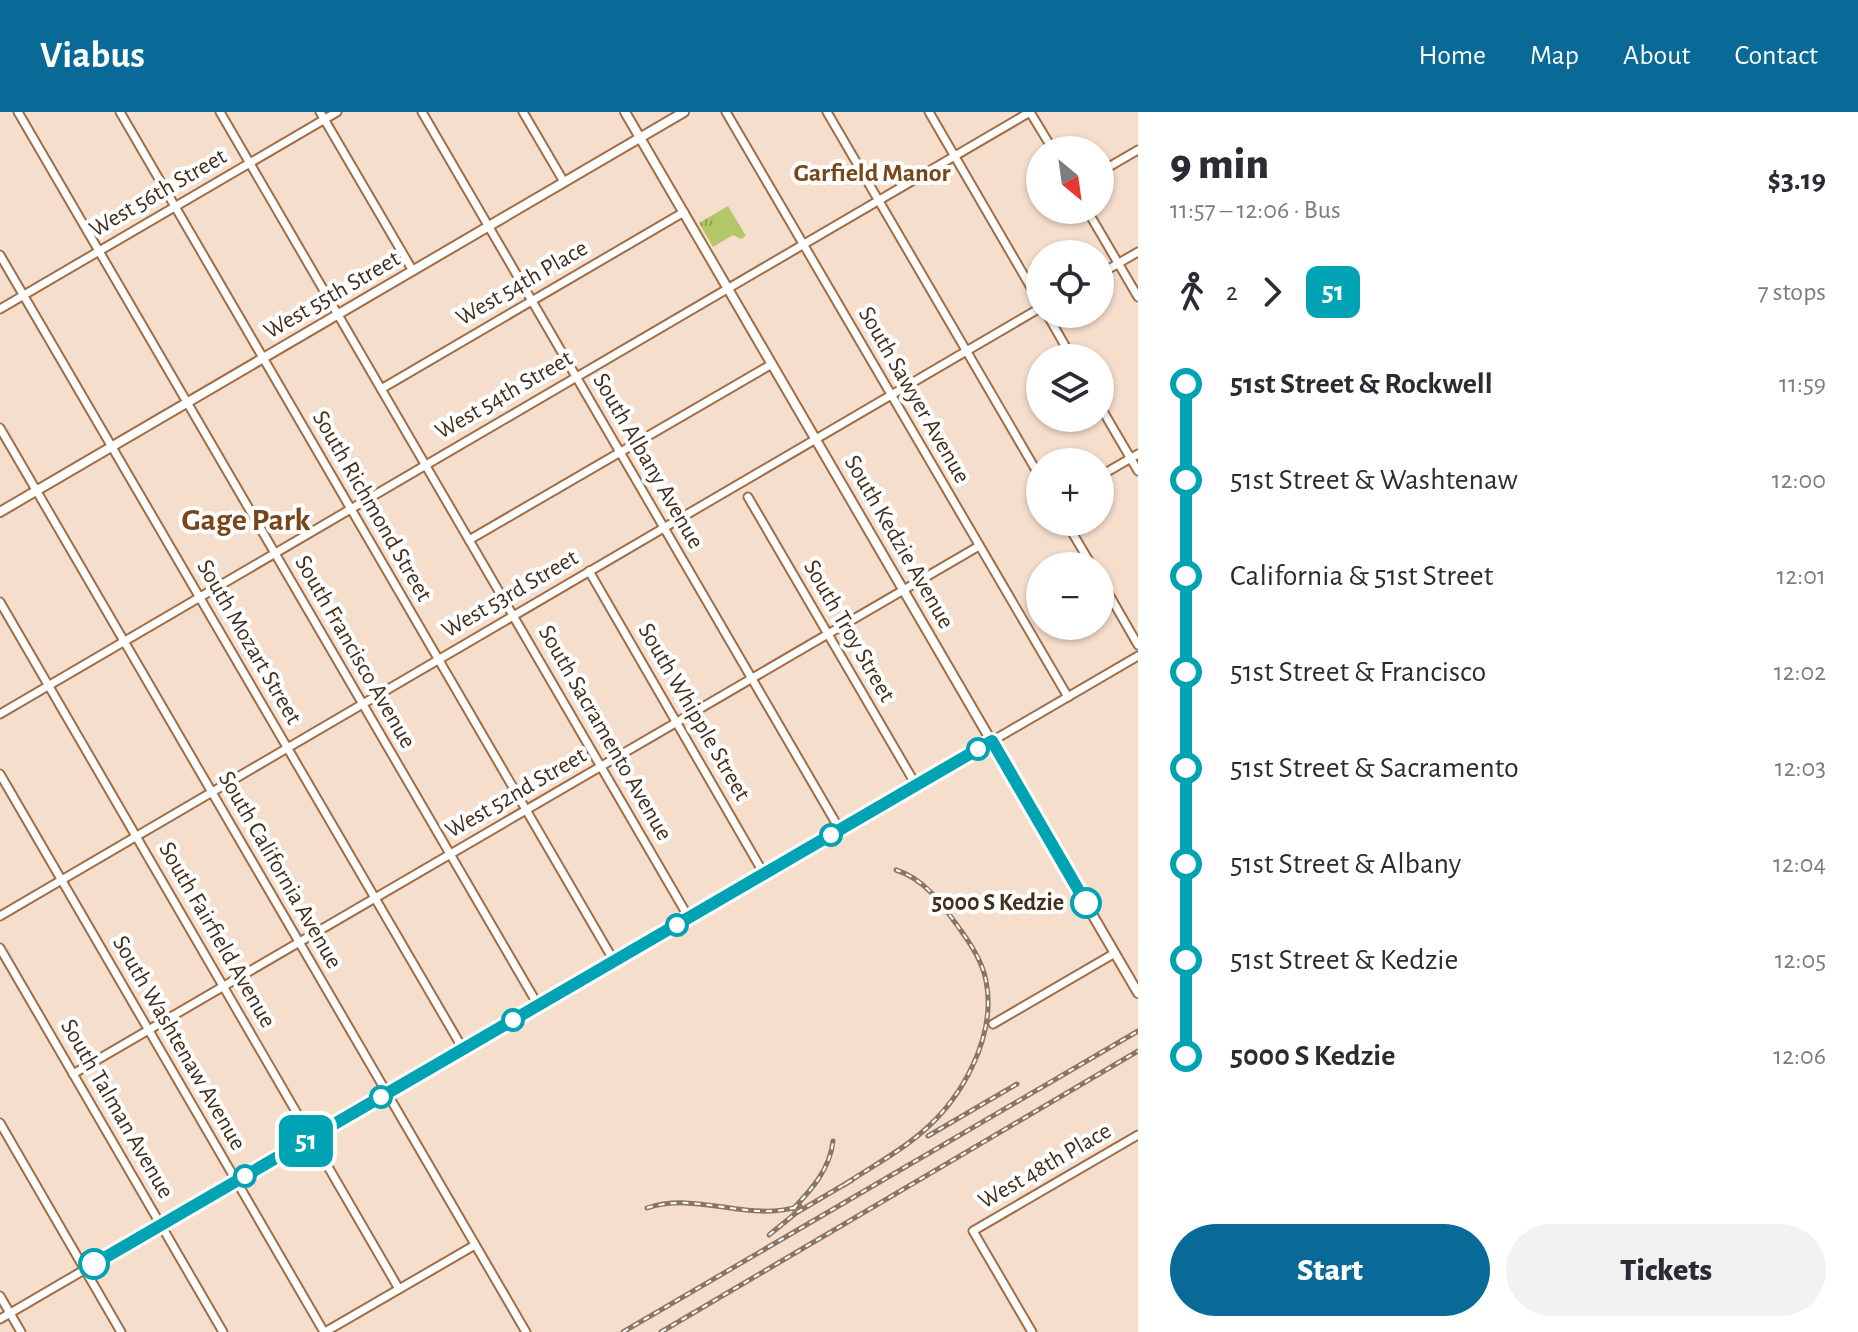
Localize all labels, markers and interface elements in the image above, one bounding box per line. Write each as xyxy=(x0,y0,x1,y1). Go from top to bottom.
text: Viabus xyxy=(40,37,145,75)
text: Home xyxy=(1419,42,1486,70)
text: Map xyxy=(1530,42,1579,70)
text: About xyxy=(1623,42,1691,70)
text: Contact xyxy=(1735,42,1818,70)
north arrow xyxy=(1026,136,1114,224)
map controls xyxy=(1026,136,1114,640)
text: 9 min xyxy=(1170,143,1269,187)
street label: West 56th Street xyxy=(85,144,231,242)
district label: Garfield Manor xyxy=(793,160,951,186)
text: $3.19 xyxy=(1767,165,1826,195)
text: 11:57 – 12:06 · Bus xyxy=(1170,197,1341,223)
street label: West 54th Place xyxy=(452,236,592,330)
button: locate xyxy=(1026,240,1114,328)
street label: West 55th Street xyxy=(260,246,404,344)
icon: walk xyxy=(1170,270,1214,314)
icon: forward xyxy=(1250,270,1294,314)
text: 51 xyxy=(1322,278,1344,306)
text: 2 xyxy=(1226,279,1238,305)
text: 7 stops xyxy=(1758,279,1826,305)
street label: South Sawyer Avenue xyxy=(854,303,974,487)
button: layers xyxy=(1026,344,1114,432)
street label: West 54th Street xyxy=(431,346,577,444)
street label: South Albany Avenue xyxy=(588,369,708,553)
text: 51st Street & Rockwell xyxy=(1230,369,1493,399)
text: 11:59 xyxy=(1779,371,1826,397)
street label: South Richmond Street xyxy=(308,407,436,606)
button: + xyxy=(1026,448,1114,536)
street label: South Kedzie Avenue xyxy=(840,451,958,633)
text: 51st Street & Washtenaw xyxy=(1230,465,1518,495)
text: 12:00 xyxy=(1772,467,1826,493)
district label: Gage Park xyxy=(182,504,311,536)
street label: West 53rd Street xyxy=(438,545,582,643)
street label: South Francisco Avenue xyxy=(290,552,420,752)
button: − xyxy=(1026,552,1114,640)
street label: South Mozart Street xyxy=(192,556,306,729)
street label: South Troy Street xyxy=(799,556,899,706)
text: California & 51st Street xyxy=(1230,561,1493,591)
text: 12:01 xyxy=(1777,563,1826,589)
street label: South Whipple Street xyxy=(634,619,755,805)
street label: South Sacramento Avenue xyxy=(534,621,676,845)
text: 51st Street & Francisco xyxy=(1230,657,1486,687)
text: 12:02 xyxy=(1774,659,1826,685)
unlabelled marker xyxy=(967,738,989,760)
street label: West 52nd Street xyxy=(442,743,591,843)
text: 51st Street & Sacramento xyxy=(1230,753,1519,783)
text: 12:03 xyxy=(1775,755,1826,781)
street label: South California Avenue xyxy=(214,767,346,973)
unlabelled marker xyxy=(820,824,842,846)
street label: South Fairfield Avenue xyxy=(154,838,280,1032)
text: 51st Street & Albany xyxy=(1230,849,1461,879)
text: 12:04 xyxy=(1773,851,1826,877)
marker: 5000 S Kedzie xyxy=(1071,888,1101,918)
place label: 5000 S Kedzie xyxy=(932,891,1064,915)
unlabelled marker xyxy=(666,914,688,936)
street label: South Washtenaw Avenue xyxy=(108,932,250,1154)
text: 51st Street & Kedzie xyxy=(1230,945,1458,975)
text: 12:05 xyxy=(1775,947,1826,973)
unlabelled marker xyxy=(502,1009,524,1031)
street label: South Talman Avenue xyxy=(56,1015,178,1203)
text: 5000 S Kedzie xyxy=(1230,1041,1395,1071)
text: 12:06 xyxy=(1773,1043,1826,1069)
unlabelled marker xyxy=(370,1086,392,1108)
line badge: 51 xyxy=(270,1115,342,1167)
street label: West 48th Place xyxy=(975,1118,1115,1214)
text: 51 xyxy=(295,1127,317,1155)
unlabelled marker xyxy=(234,1165,256,1187)
button: Start xyxy=(1170,1224,1490,1316)
button: Tickets xyxy=(1506,1224,1826,1316)
unlabelled marker xyxy=(79,1249,109,1279)

